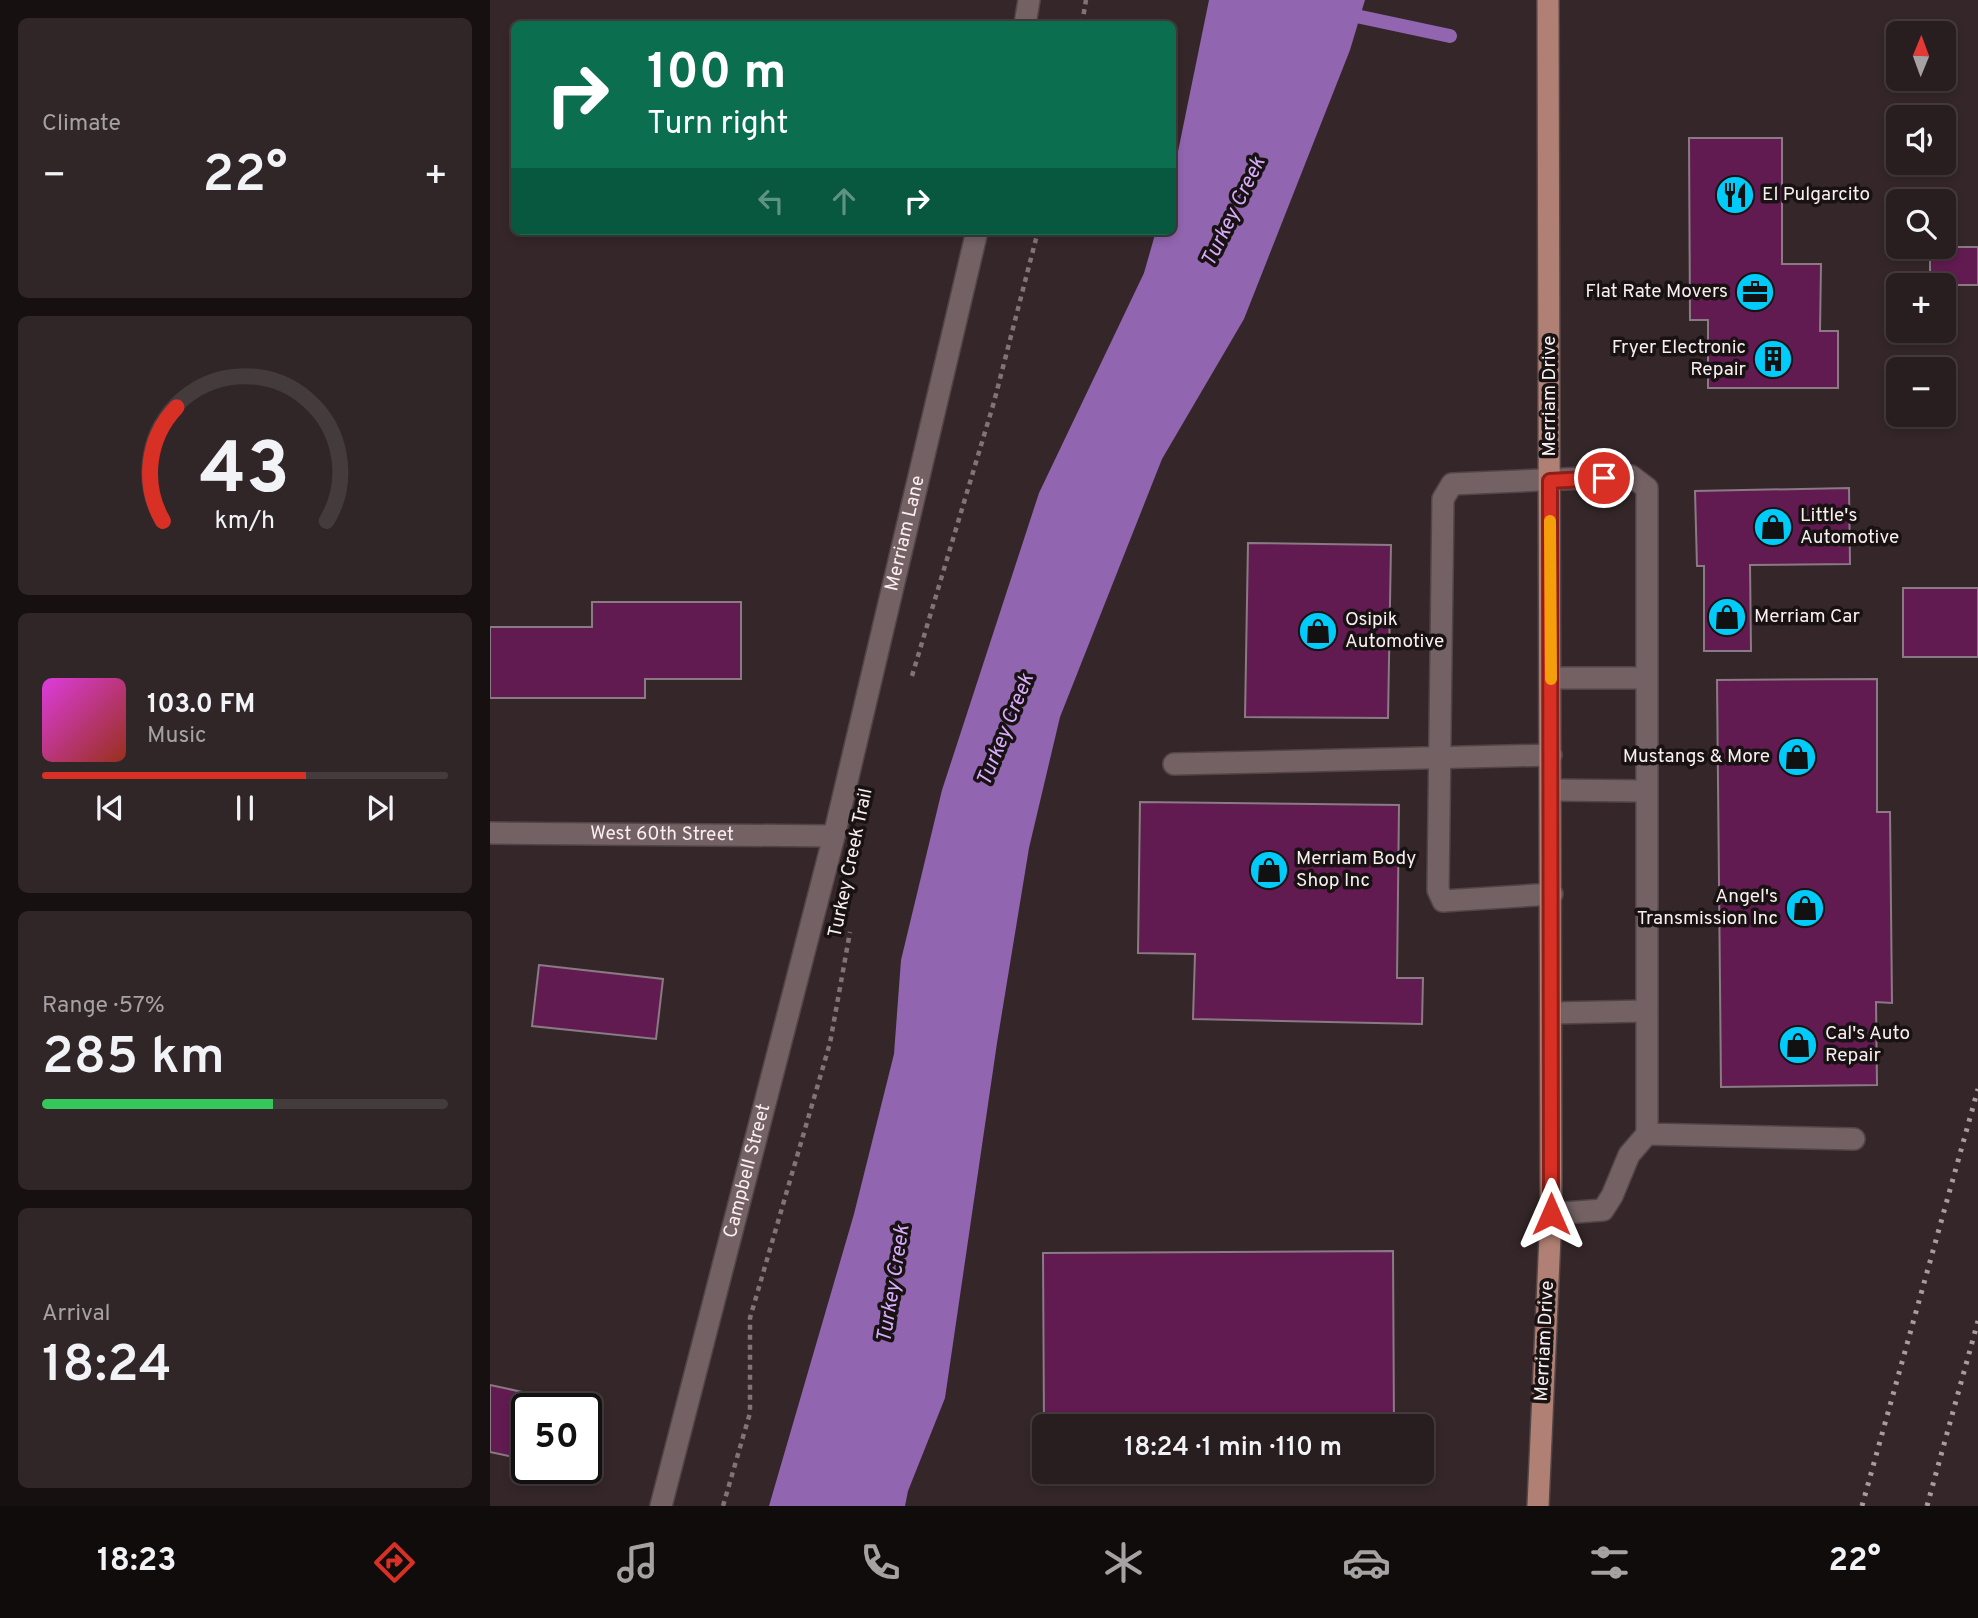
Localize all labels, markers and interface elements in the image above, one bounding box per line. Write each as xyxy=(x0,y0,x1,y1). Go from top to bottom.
north arrow xyxy=(1886,21,1956,91)
map controls xyxy=(1886,21,1956,427)
text: 100 m xyxy=(647,44,786,106)
icon: right xyxy=(532,49,623,140)
text: Turn right xyxy=(647,105,789,145)
button: sound xyxy=(1886,105,1956,175)
text: Climate xyxy=(42,110,121,139)
text: 22° xyxy=(202,144,288,210)
water label: Turkey Creek xyxy=(1196,152,1272,271)
text: − xyxy=(42,153,67,202)
text: + xyxy=(423,153,448,202)
restaurant icon: El Pulgarcito xyxy=(1714,174,1756,216)
icon: left xyxy=(752,182,790,220)
icon: ahead xyxy=(825,182,863,220)
icon: right xyxy=(898,182,936,220)
place label: El Pulgarcito xyxy=(1762,183,1870,207)
button: search xyxy=(1886,189,1956,259)
office icon: Flat Rate Movers xyxy=(1734,271,1776,313)
button: + xyxy=(1886,273,1956,343)
place label: Flat Rate Movers xyxy=(1585,280,1728,304)
street label: Merriam Drive xyxy=(1538,336,1562,456)
place label: Fryer Electronic Repair xyxy=(1612,336,1747,382)
building icon: Fryer Electronic Repair xyxy=(1752,338,1794,380)
button: − xyxy=(1886,357,1956,427)
text: 43 xyxy=(200,428,290,520)
pin xyxy=(1574,448,1634,508)
icon: arrive xyxy=(1585,459,1623,497)
street label: Merriam Lane xyxy=(880,473,931,594)
place label: Little's Automotive xyxy=(1800,504,1899,550)
text: km/h xyxy=(215,506,275,538)
shop icon: Little's Automotive xyxy=(1752,506,1794,548)
shop icon: Merriam Car xyxy=(1706,596,1748,638)
place label: Merriam Car xyxy=(1754,605,1860,629)
place label: Osipik Automotive xyxy=(1345,608,1444,654)
shop icon: Osipik Automotive xyxy=(1297,610,1339,652)
water label: Turkey Creek xyxy=(971,669,1041,790)
text: 103.0 FM xyxy=(147,689,255,722)
text: Music xyxy=(147,722,207,751)
shop icon: Mustangs & More xyxy=(1776,736,1818,778)
place label: Mustangs & More xyxy=(1623,745,1770,769)
street label: Turkey Creek Trail xyxy=(823,786,879,940)
icon: previous xyxy=(91,789,129,827)
icon: pause xyxy=(226,789,264,827)
icon: next xyxy=(361,789,399,827)
street label: West 60th Street xyxy=(590,822,734,847)
place label: Merriam Body Shop Inc xyxy=(1296,847,1416,893)
shop icon: Merriam Body Shop Inc xyxy=(1248,849,1290,891)
place label: Angel's Transmission Inc xyxy=(1637,885,1778,931)
shop icon: Angel's Transmission Inc xyxy=(1784,887,1826,929)
text: Range · 57% xyxy=(42,992,165,1021)
place label: Cal's Auto Repair xyxy=(1825,1022,1910,1068)
shop icon: Cal's Auto Repair xyxy=(1777,1024,1819,1066)
text: 285 km xyxy=(42,1026,225,1092)
street label: Campbell Street xyxy=(719,1101,776,1241)
position arrow xyxy=(1514,1177,1588,1251)
water label: Turkey Creek xyxy=(871,1223,917,1345)
street label: Merriam Drive xyxy=(1530,1280,1560,1402)
text: Arrival xyxy=(42,1300,111,1329)
text: 18:24 xyxy=(42,1334,172,1400)
speed limit sign: 50 xyxy=(511,1393,602,1484)
text: 18:24 · 1 min · 110 m xyxy=(1124,1432,1342,1465)
icon: directions xyxy=(370,1538,419,1587)
icon: music xyxy=(613,1538,662,1587)
icon: phone xyxy=(856,1538,905,1587)
icon: climate xyxy=(1099,1538,1148,1587)
icon: car xyxy=(1342,1538,1391,1587)
icon: filters xyxy=(1585,1538,1634,1587)
text: 18:23 xyxy=(97,1542,176,1582)
text: 22° xyxy=(1828,1542,1881,1582)

